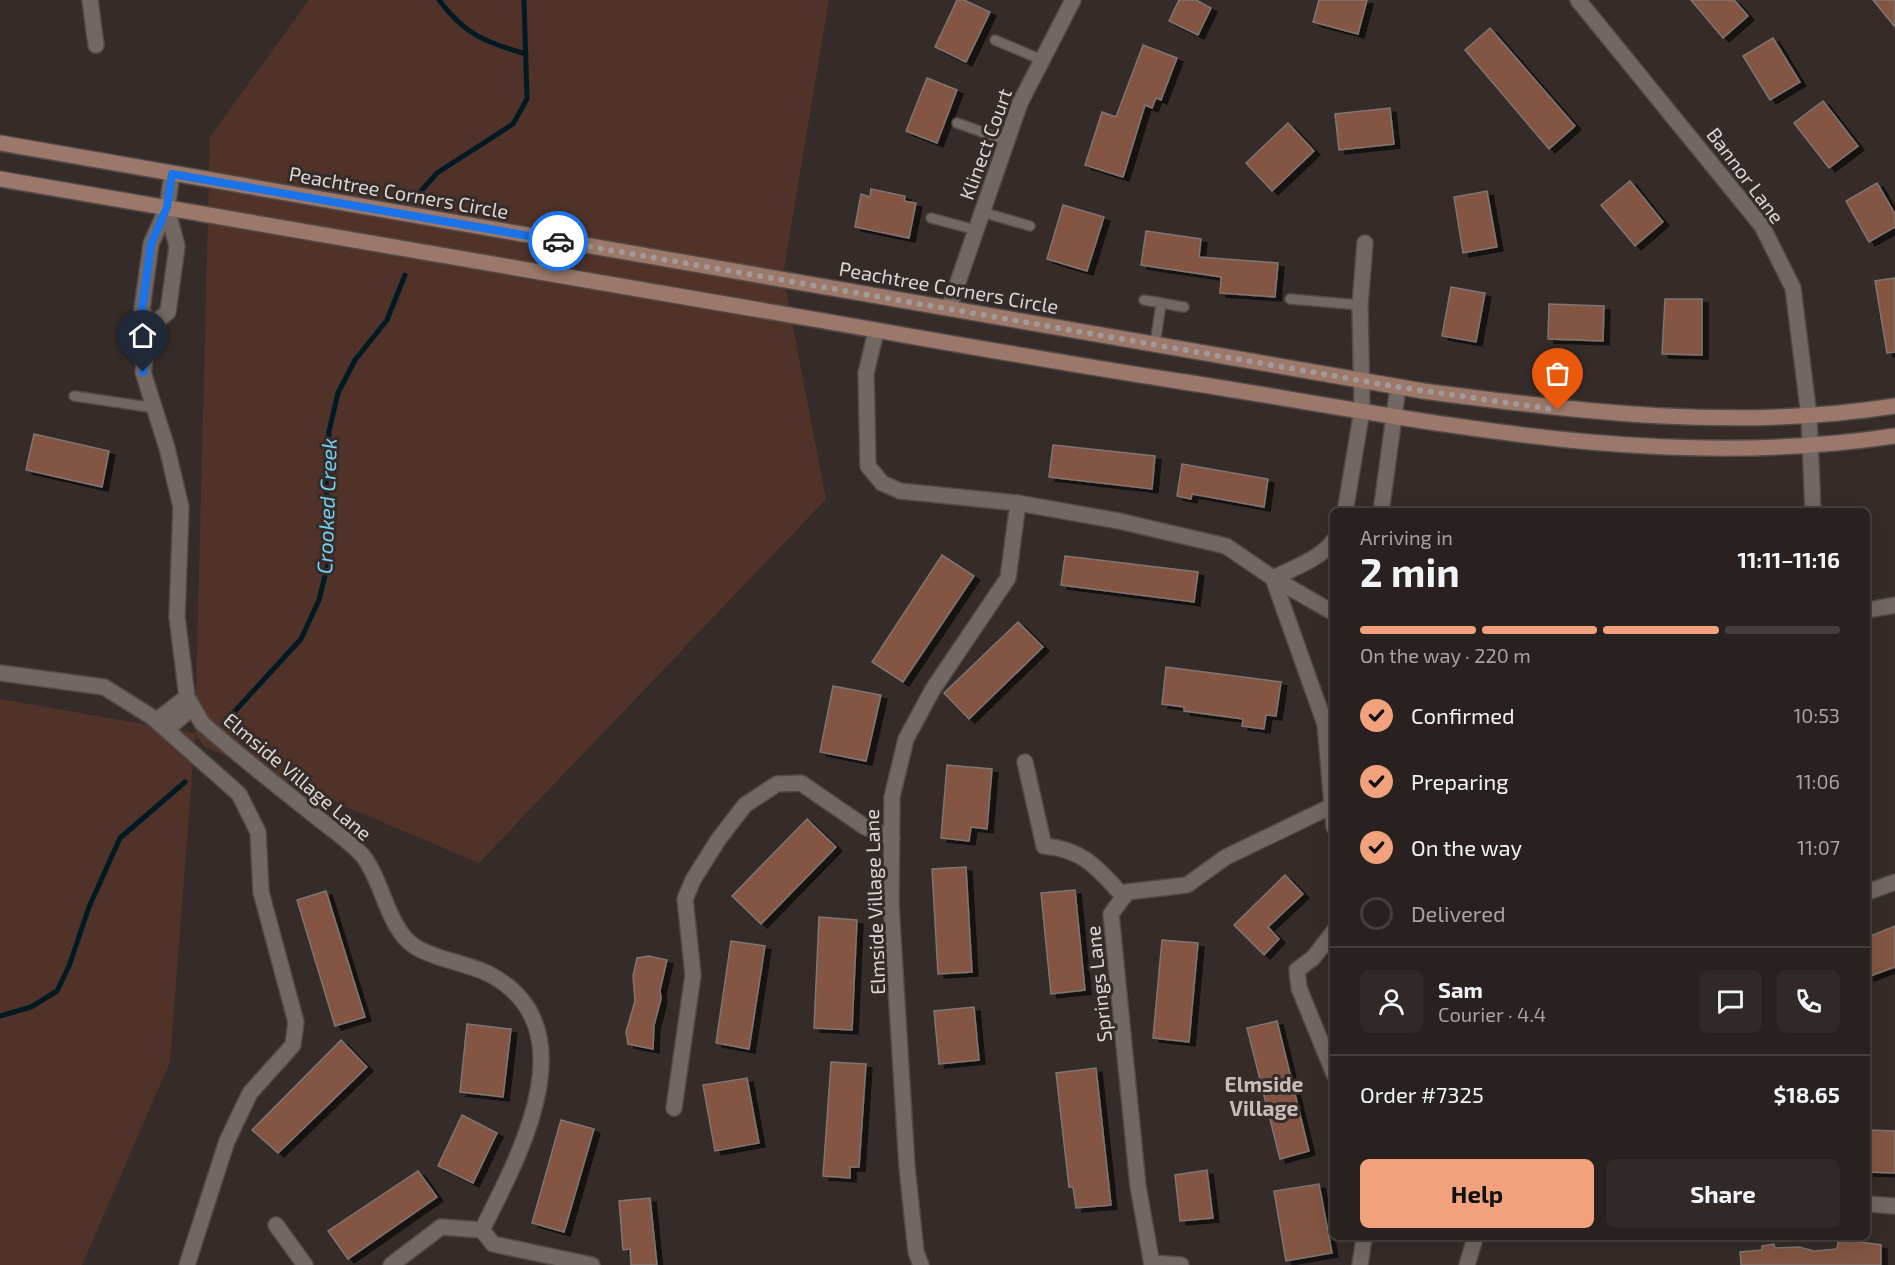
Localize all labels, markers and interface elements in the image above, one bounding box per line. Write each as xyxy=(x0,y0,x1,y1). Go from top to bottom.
street label: Klinect Court xyxy=(954,85,1016,203)
street label: Bannor Lane xyxy=(1702,122,1790,228)
street label: Peachtree Corners Circle xyxy=(287,161,511,223)
courier xyxy=(528,211,588,271)
icon: car xyxy=(542,225,575,258)
street label: Peachtree Corners Circle xyxy=(837,256,1061,318)
pin xyxy=(117,310,168,372)
icon: home xyxy=(126,319,159,352)
pin xyxy=(1532,348,1583,410)
icon: bag xyxy=(1541,357,1574,390)
water label: Crooked Creek xyxy=(311,438,341,574)
text: Arriving in xyxy=(1360,525,1453,549)
text: 11:11–11:16 xyxy=(1738,546,1840,572)
text: 2 min xyxy=(1360,548,1460,595)
text: On the way · 220 m xyxy=(1360,643,1531,667)
icon: check xyxy=(1360,699,1393,732)
text: Confirmed xyxy=(1411,702,1515,728)
text: 10:53 xyxy=(1793,703,1840,727)
street label: Elmside Village Lane xyxy=(219,707,377,845)
icon: check xyxy=(1360,765,1393,798)
text: Preparing xyxy=(1411,768,1509,794)
text: 11:06 xyxy=(1796,769,1840,793)
street label: Elmside Village Lane xyxy=(859,809,889,995)
icon: check xyxy=(1360,831,1393,864)
text: On the way xyxy=(1411,834,1522,860)
text: 11:07 xyxy=(1797,835,1840,859)
text: Delivered xyxy=(1411,900,1506,926)
street label: Springs Lane xyxy=(1080,925,1116,1043)
button: person xyxy=(1360,970,1423,1033)
button: chat xyxy=(1699,970,1762,1033)
button: phone xyxy=(1777,970,1840,1033)
text: Sam xyxy=(1438,976,1483,1002)
text: Courier · 4.4 xyxy=(1438,1002,1546,1026)
district label: Elmside Village xyxy=(1225,1071,1304,1120)
text: Order #7325 xyxy=(1360,1081,1484,1107)
text: $18.65 xyxy=(1774,1081,1840,1107)
button: Help xyxy=(1360,1159,1594,1228)
button: Share xyxy=(1606,1159,1840,1228)

